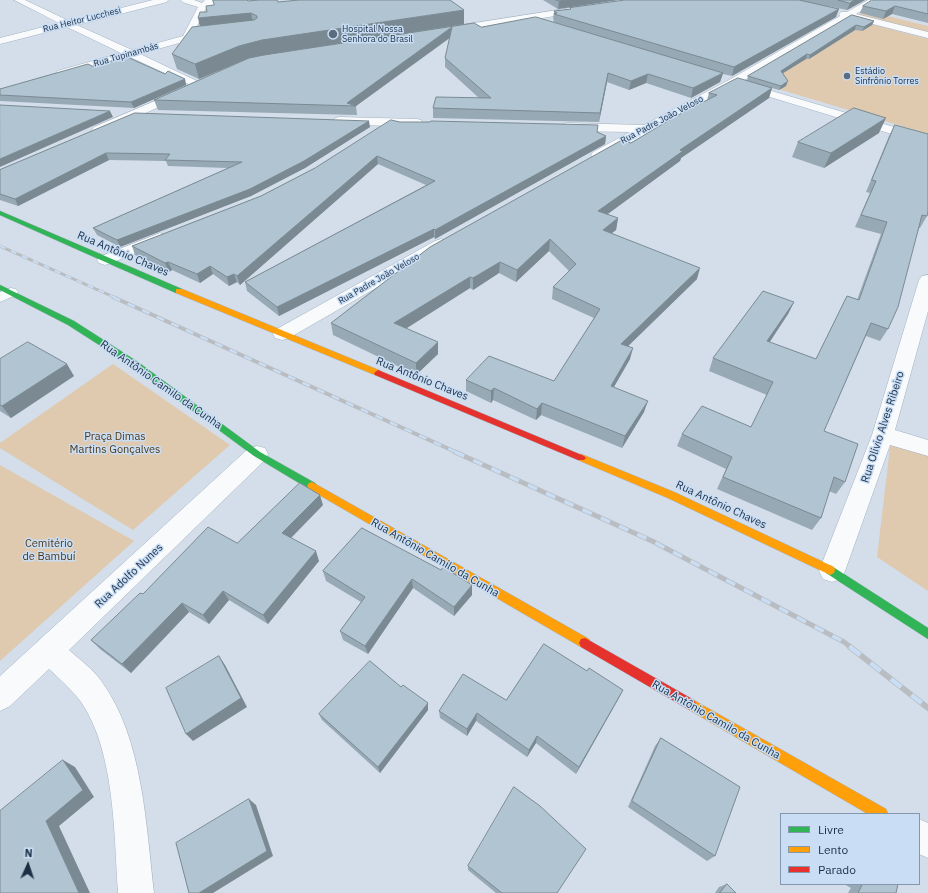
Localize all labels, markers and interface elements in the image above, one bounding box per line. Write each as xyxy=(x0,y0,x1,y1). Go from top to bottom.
street label: Rua Heitor Lucchesi xyxy=(42,5,122,35)
place label: Hospital Nossa Senhora do Brasil xyxy=(342,24,413,45)
marker: Hospital Nossa Senhora do Brasil xyxy=(327,28,339,40)
street label: Rua Tupinambás xyxy=(92,41,160,69)
place label: Estádio Sinfrônio Torres xyxy=(855,66,919,87)
marker: Estádio Sinfrônio Torres xyxy=(842,71,852,81)
street label: Rua Padre João Veloso xyxy=(619,94,705,146)
street label: Rua Antônio Chaves xyxy=(75,229,171,279)
street label: Rua Padre João Veloso xyxy=(336,251,422,307)
street label: Rua Antônio Camilo da Cunha xyxy=(97,338,225,432)
street label: Rua Antônio Chaves xyxy=(374,354,470,404)
street label: Rua Olívio Alves Ribeiro xyxy=(859,370,907,484)
park label: Praça Dimas Martins Gonçalves xyxy=(70,430,160,456)
street label: Rua Antônio Chaves xyxy=(674,478,768,532)
street label: Rua Antônio Camilo da Cunha xyxy=(369,516,501,600)
park label: Cemitério de Bambuí xyxy=(22,537,76,563)
street label: Rua Adolfo Nunes xyxy=(92,541,166,611)
street label: Rua Antônio Camilo da Cunha xyxy=(650,678,782,762)
legend xyxy=(780,813,920,885)
text: Livre xyxy=(818,822,844,837)
text: Lento xyxy=(818,842,848,857)
north arrow xyxy=(8,845,48,885)
text: N xyxy=(24,846,33,860)
text: Parado xyxy=(818,862,856,877)

